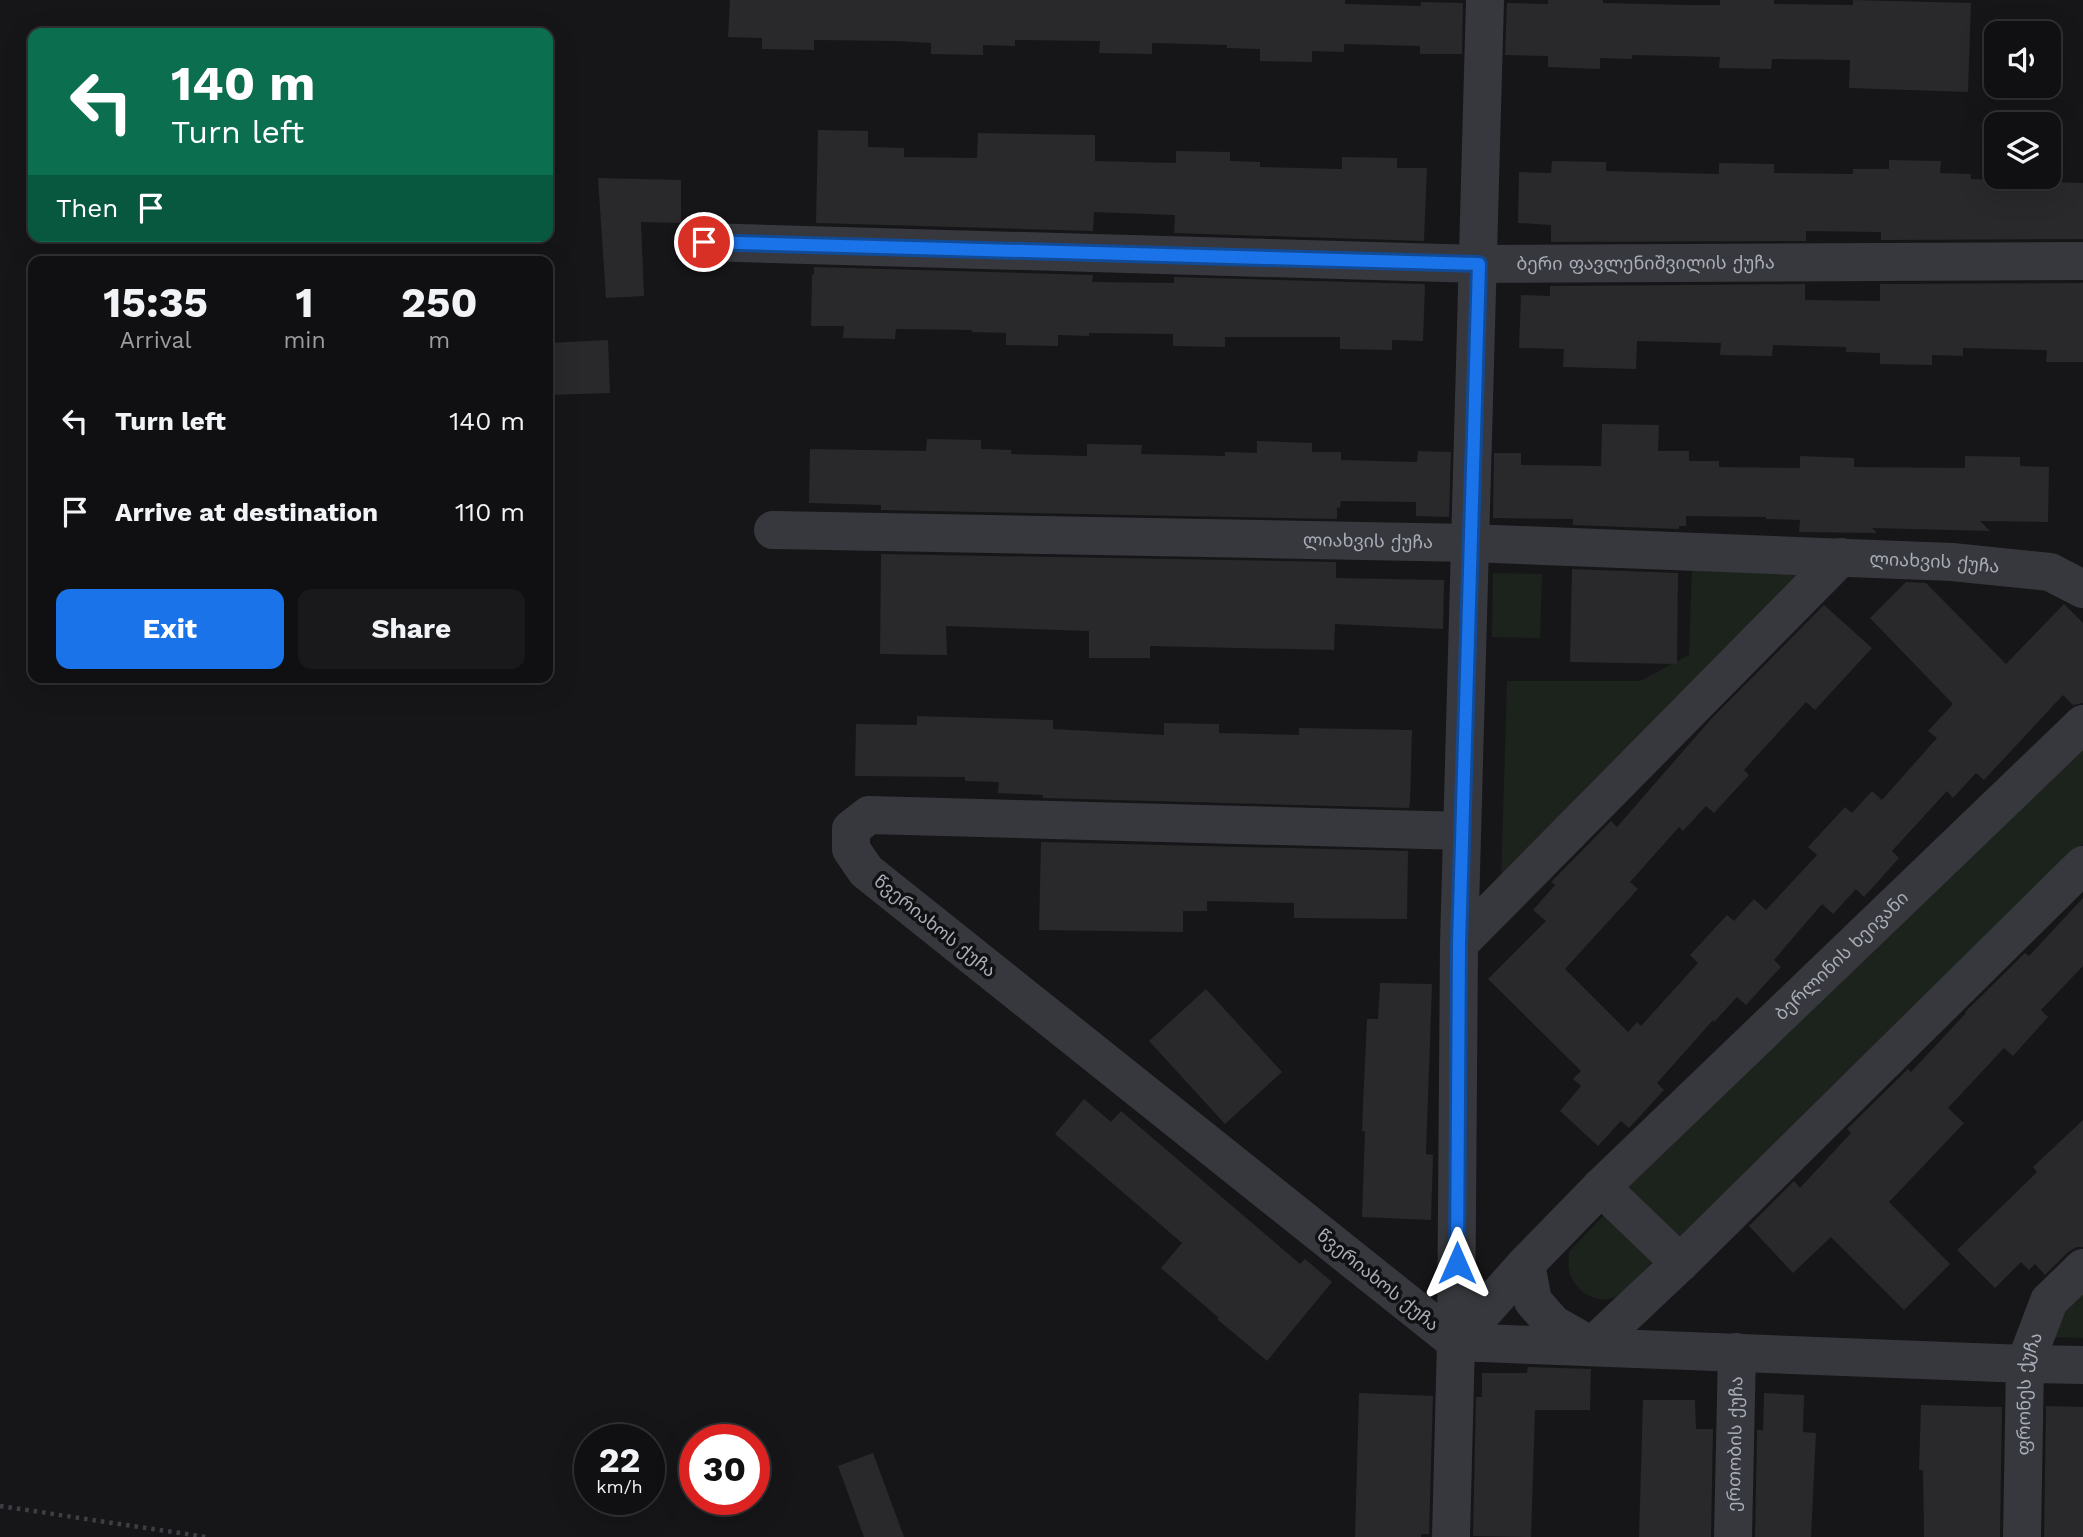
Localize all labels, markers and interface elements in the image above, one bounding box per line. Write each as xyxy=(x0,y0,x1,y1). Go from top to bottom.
map controls xyxy=(1984,21,2061,189)
button: sound xyxy=(1984,21,2061,98)
text: 140 m xyxy=(171,54,315,112)
icon: left xyxy=(56,56,147,147)
button: layers xyxy=(1984,112,2061,189)
text: Turn left xyxy=(171,113,304,151)
icon: arrive xyxy=(132,189,170,227)
text: Then xyxy=(56,193,118,223)
pin xyxy=(674,212,734,272)
icon: arrive xyxy=(685,223,723,261)
street label: ბერი ფავლენიშვილის ქუჩა xyxy=(1516,252,1775,275)
text: 15:35 xyxy=(103,278,208,327)
text: 1 xyxy=(295,278,314,327)
text: 250 xyxy=(401,278,478,327)
text: Arrival xyxy=(120,327,192,354)
text: min xyxy=(283,327,326,354)
text: m xyxy=(428,327,450,354)
icon: left xyxy=(56,402,94,440)
text: Turn left xyxy=(115,406,226,436)
text: 140 m xyxy=(449,406,525,436)
icon: arrive xyxy=(56,493,94,531)
text: Arrive at destination xyxy=(115,497,378,527)
text: 110 m xyxy=(455,497,525,527)
street label: ლიახვის ქუჩა xyxy=(1303,529,1433,553)
street label: ლიახვის ქუჩა xyxy=(1869,548,2001,577)
button: Exit xyxy=(56,589,284,669)
button: Share xyxy=(298,589,525,669)
street label: წვერიახოს ქუჩა xyxy=(870,870,1000,982)
street label: ბერლინის ხეივანი xyxy=(1770,887,1912,1024)
street label: წვერიახოს ქუჩა xyxy=(1313,1224,1443,1336)
position arrow xyxy=(1420,1226,1494,1300)
street label: ფრონეს ქუჩა xyxy=(2012,1329,2046,1456)
street label: ერთობის ქუჩა xyxy=(1723,1376,1747,1512)
speed limit sign: 30 xyxy=(679,1424,770,1515)
text: 22 xyxy=(599,1439,640,1481)
text: km/h xyxy=(596,1476,643,1497)

